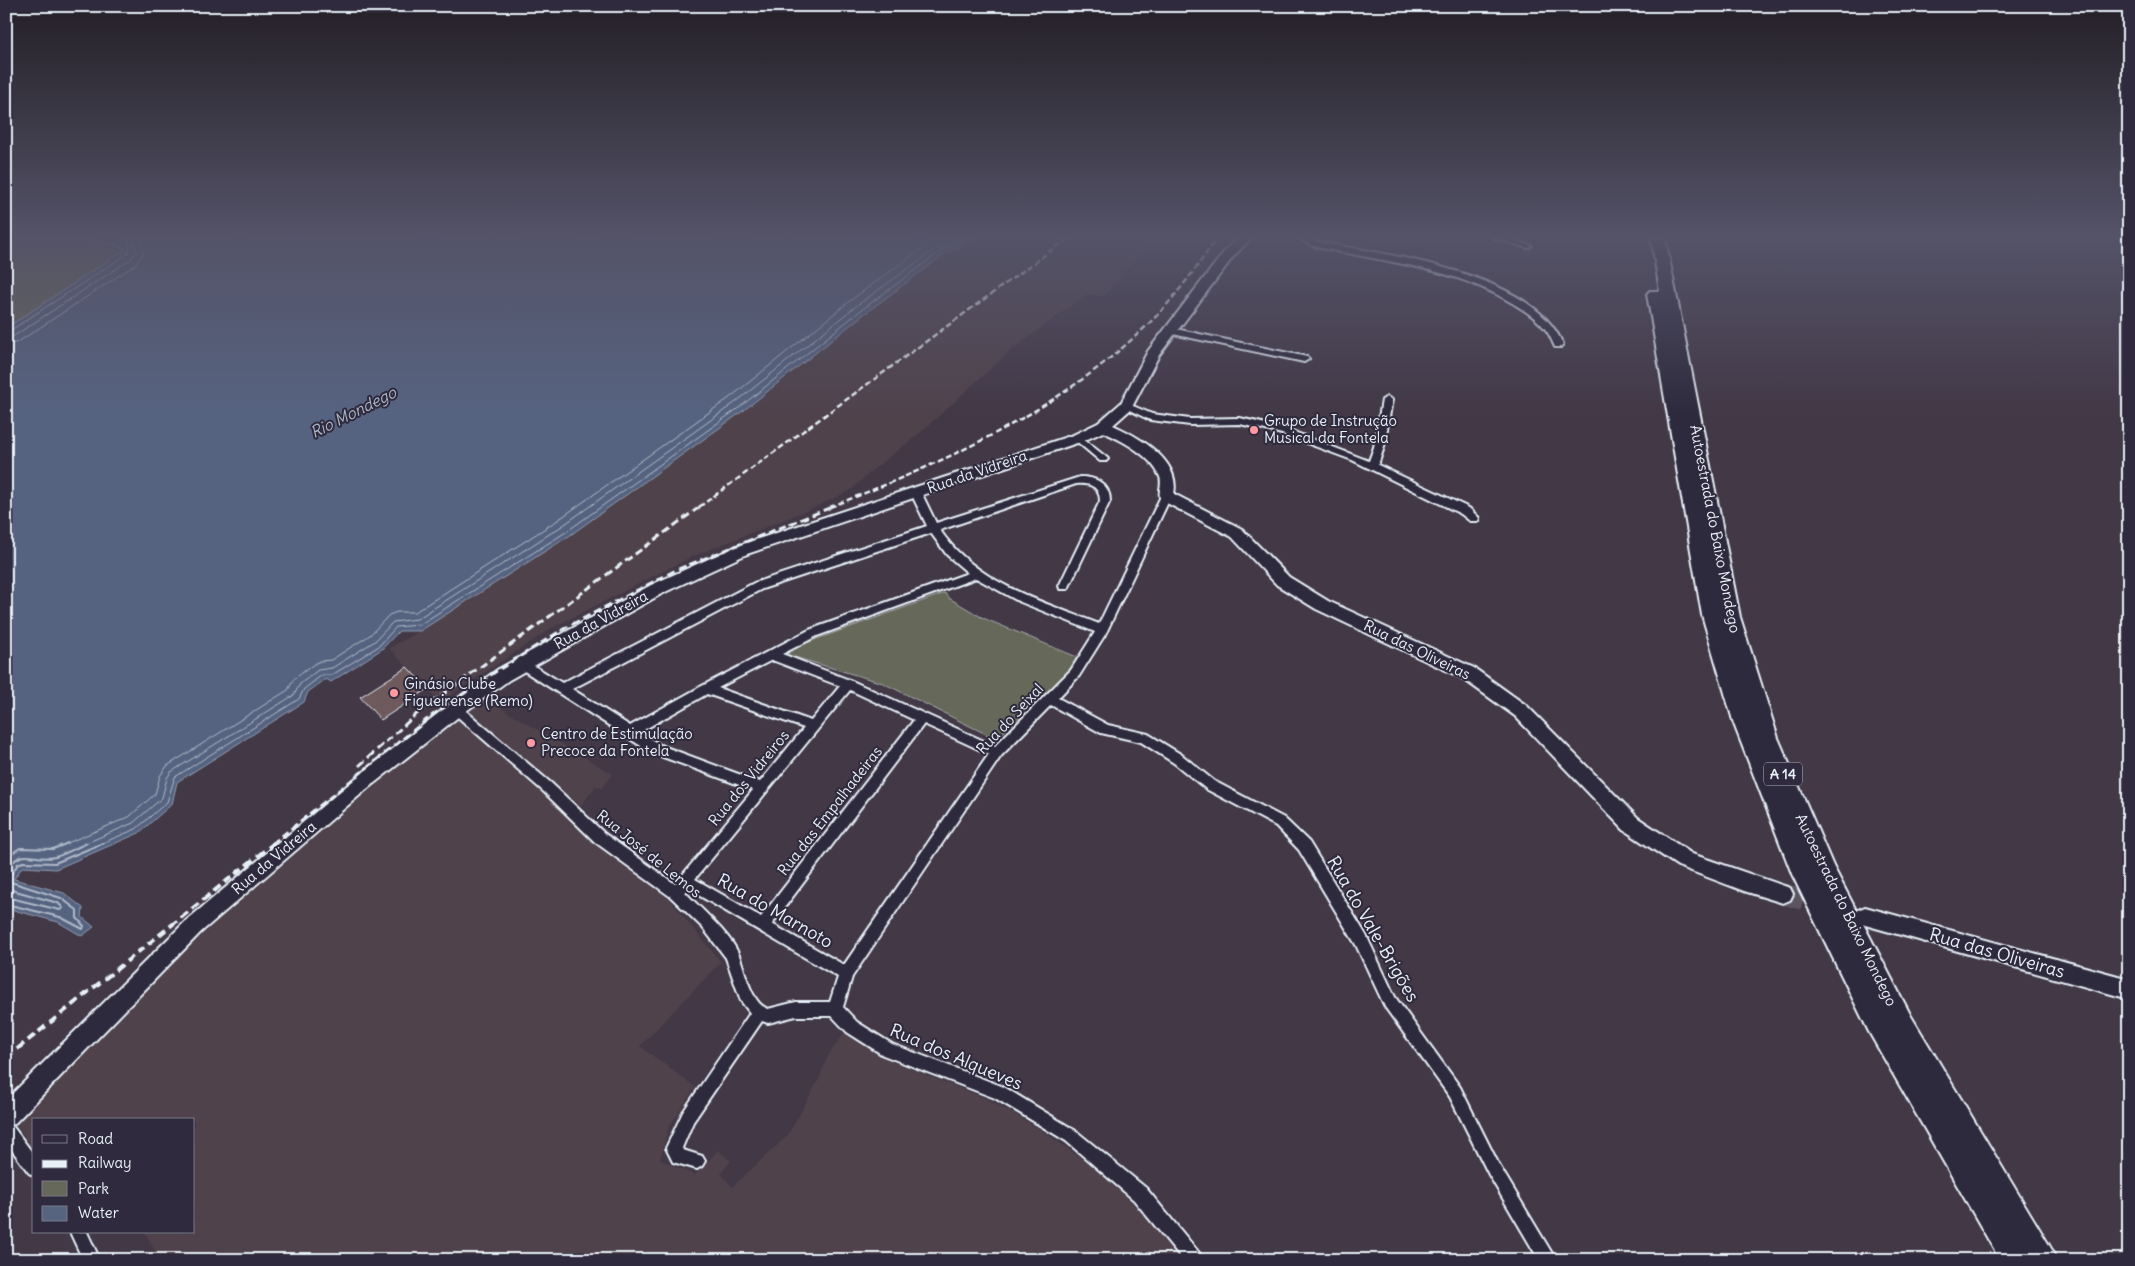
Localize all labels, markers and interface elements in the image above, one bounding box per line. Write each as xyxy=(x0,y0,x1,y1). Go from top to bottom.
water label: Rio Mondego xyxy=(307,381,400,442)
place label: Grupo de Instrução Musical da Fontela xyxy=(1264,411,1397,447)
street label: Autoestrada do Baixo Mondego xyxy=(1686,423,1745,635)
marker: Grupo de Instrução Musical da Fontela xyxy=(1248,424,1260,436)
street label: Rua da Vidreira xyxy=(924,445,1030,498)
street label: Rua da Vidreira xyxy=(550,586,651,653)
street label: Rua das Oliveiras xyxy=(1361,615,1474,684)
place label: Ginásio Clube Figueirense (Remo) xyxy=(404,674,533,710)
street label: Rua do Seixal xyxy=(972,679,1047,758)
marker: Ginásio Clube Figueirense (Remo) xyxy=(388,687,400,699)
place label: Centro de Estimulação Precoce da Fontela xyxy=(541,724,693,760)
street label: Rua dos Vidreiros xyxy=(704,726,793,829)
marker: Centro de Estimulação Precoce da Fontela xyxy=(525,737,537,749)
street label: Rua das Empalhadeiras xyxy=(773,742,886,879)
road number: A 14 xyxy=(1764,762,1802,786)
street label: Rua José de Lemos xyxy=(593,806,706,902)
street label: Autoestrada do Baixo Mondego xyxy=(1792,810,1901,1009)
street label: Rua da Vidreira xyxy=(228,816,320,898)
street label: Rua do Vale-Brigões xyxy=(1322,852,1425,1006)
street label: Rua do Marnoto xyxy=(713,868,837,953)
street label: Rua das Oliveiras xyxy=(1927,922,2067,983)
street label: Rua dos Alqueves xyxy=(886,1018,1026,1095)
legend xyxy=(32,1118,195,1234)
text: Road xyxy=(78,1129,113,1148)
text: Railway xyxy=(78,1153,132,1172)
text: Park xyxy=(78,1179,109,1198)
text: Water xyxy=(78,1203,119,1222)

